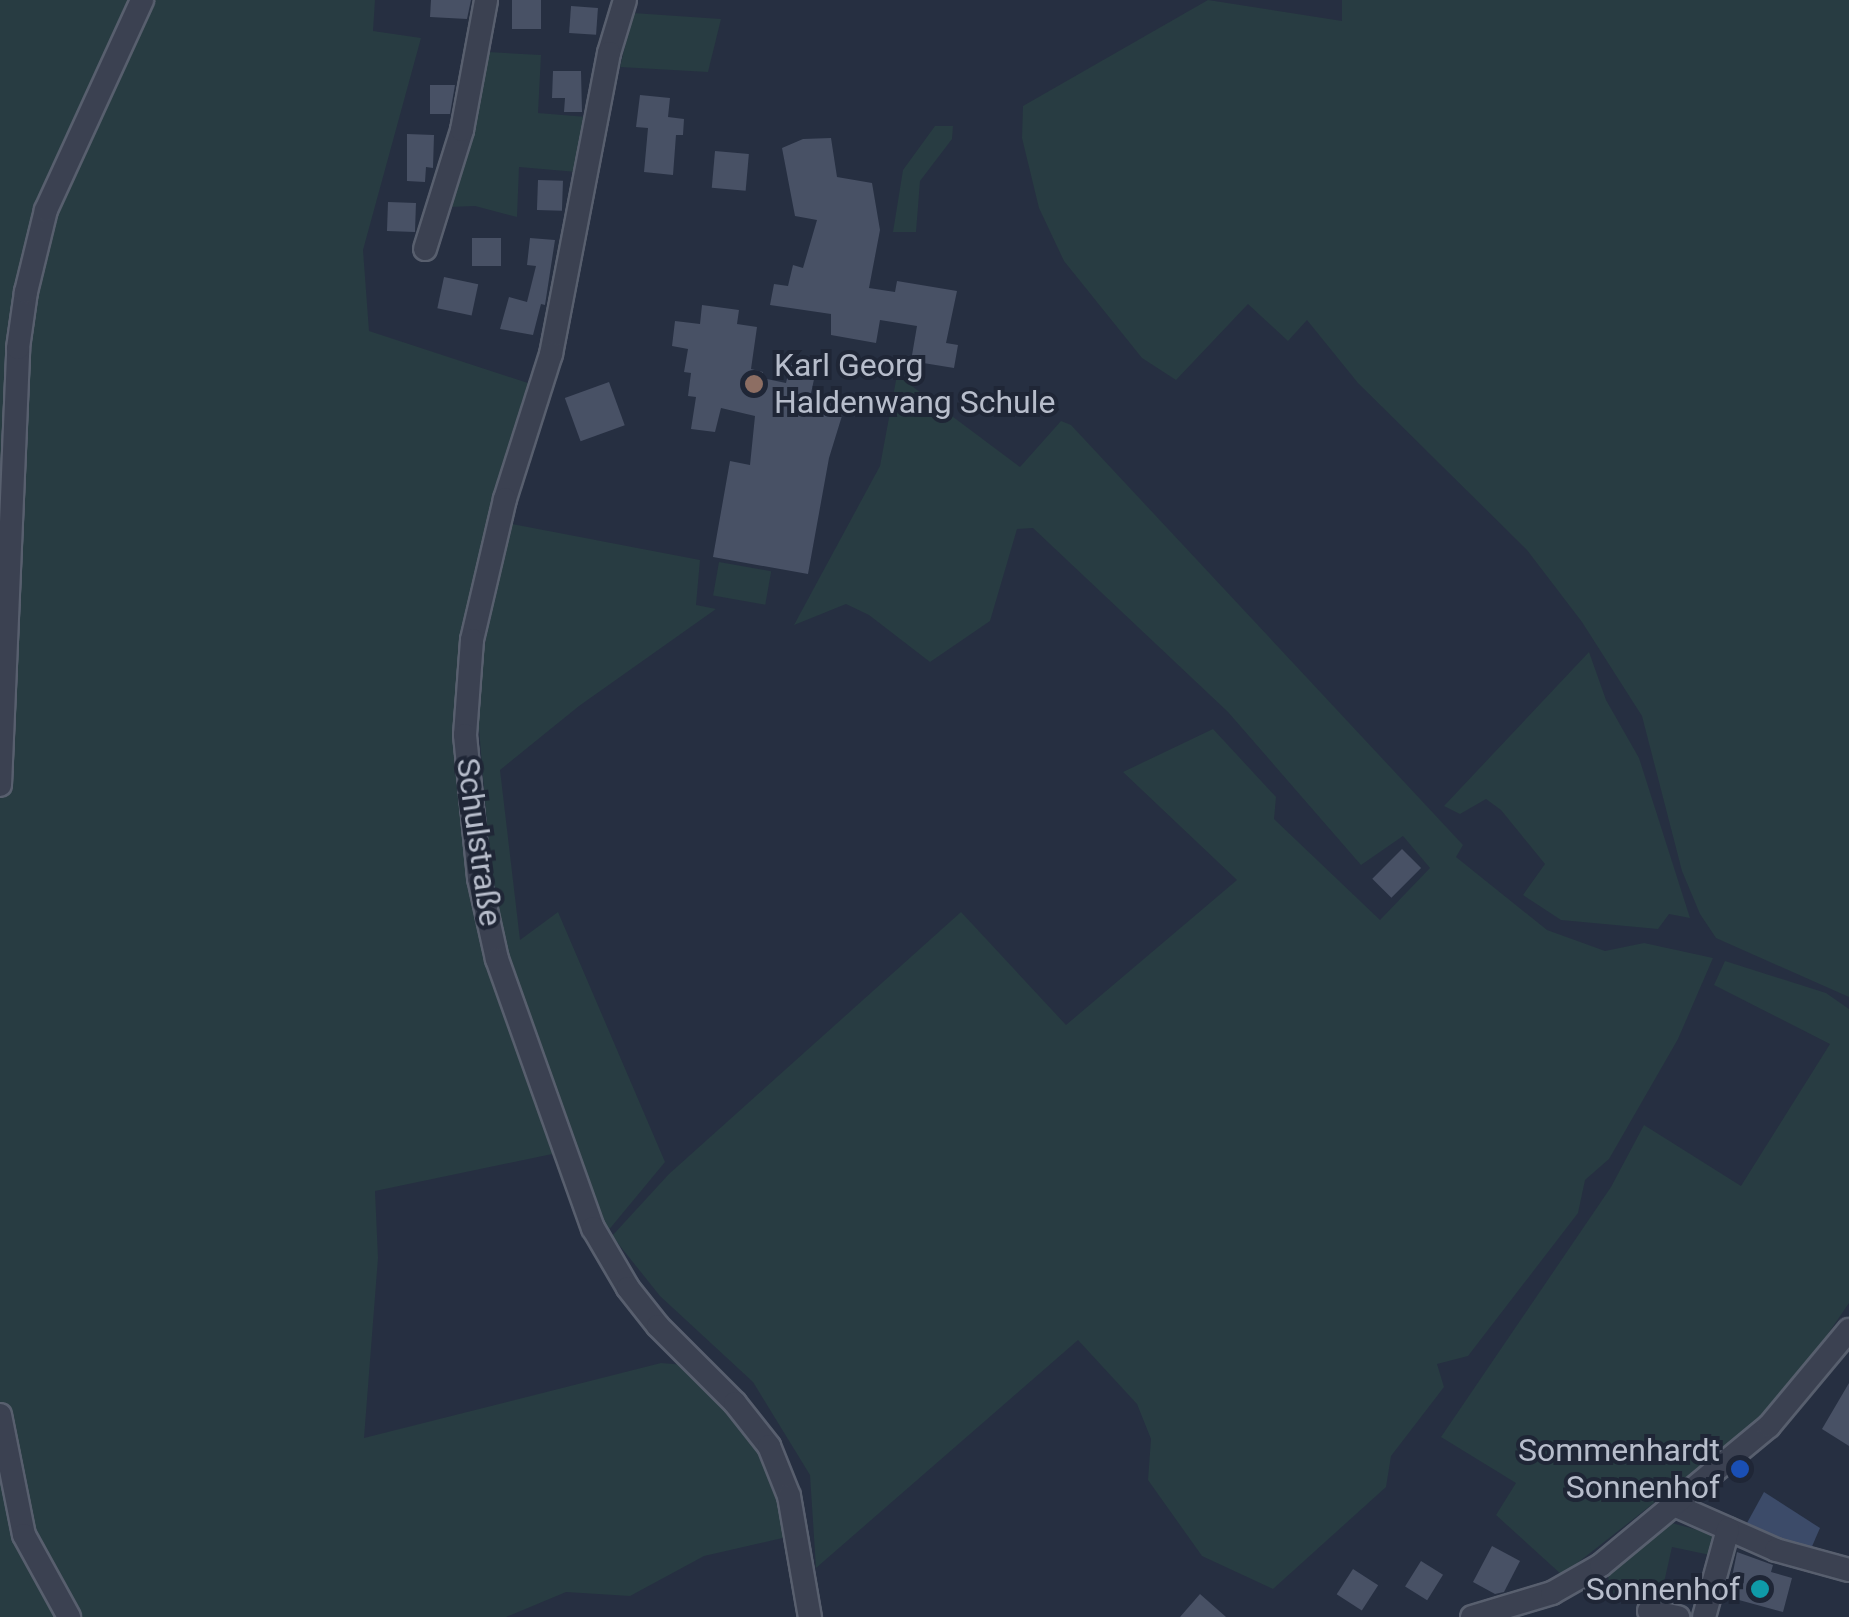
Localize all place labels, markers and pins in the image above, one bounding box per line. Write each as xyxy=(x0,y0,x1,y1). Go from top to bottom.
place label: Karl Georg Haldenwang Schule xyxy=(774,347,1056,422)
marker: Karl Georg Haldenwang Schule xyxy=(743,373,765,395)
place label: Sommenhardt Sonnenhof xyxy=(1518,1432,1720,1507)
marker: Sommenhardt Sonnenhof xyxy=(1729,1458,1751,1480)
place label: Sonnenhof xyxy=(1586,1570,1740,1608)
marker: Sonnenhof xyxy=(1749,1578,1771,1600)

